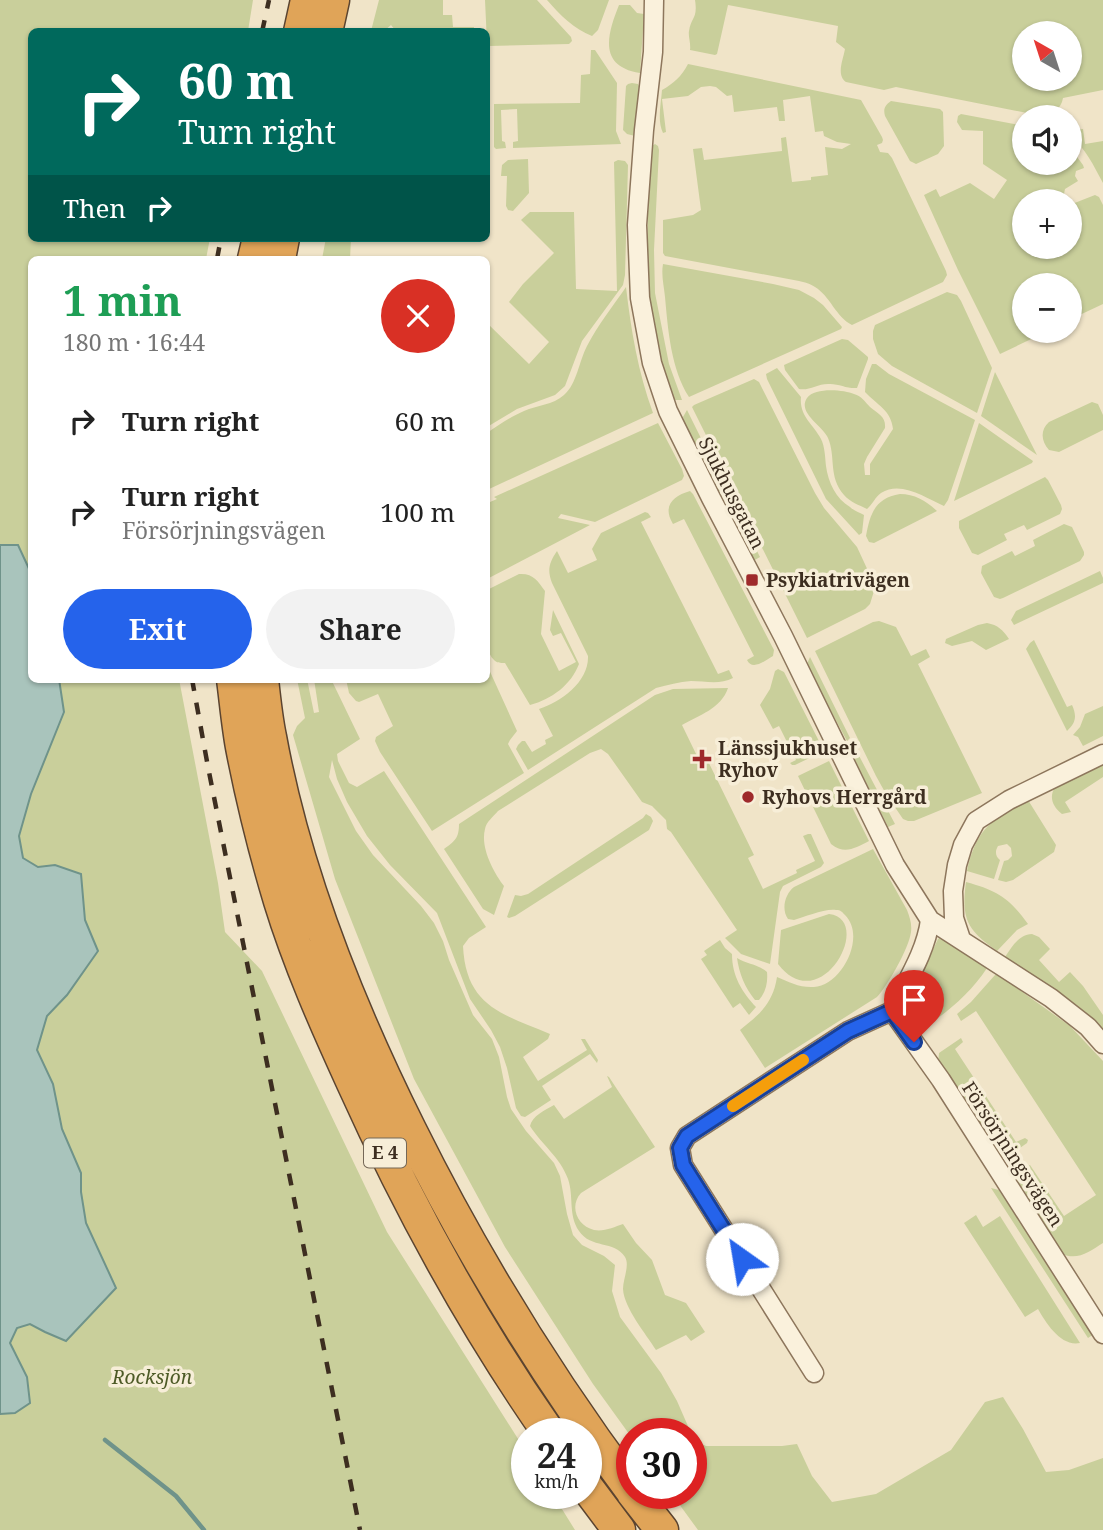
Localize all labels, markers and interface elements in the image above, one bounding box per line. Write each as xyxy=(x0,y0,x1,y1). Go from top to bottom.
north arrow xyxy=(1012,21,1082,91)
map controls xyxy=(1012,21,1082,343)
text: 60 m xyxy=(178,47,294,113)
icon: right xyxy=(63,56,154,147)
button: sound xyxy=(1012,105,1082,175)
text: Turn right xyxy=(178,110,336,153)
icon: right xyxy=(140,189,178,227)
button: + xyxy=(1012,189,1082,259)
text: Then xyxy=(63,190,126,226)
text: 1 min xyxy=(63,271,182,328)
button: − xyxy=(1012,273,1082,343)
button: close xyxy=(381,279,455,353)
text: 180 m · 16:44 xyxy=(63,326,205,358)
icon: right xyxy=(63,402,101,440)
text: Turn right xyxy=(122,403,259,439)
text: 60 m xyxy=(395,403,455,439)
street label: Sjukhusgatan xyxy=(693,433,771,553)
text: Turn right xyxy=(122,478,259,514)
icon: right xyxy=(63,493,101,531)
text: 100 m xyxy=(380,494,455,530)
text: Försörjningsvägen xyxy=(122,514,326,546)
place label: Psykiatrivägen xyxy=(766,567,910,593)
marker: Psykiatrivägen xyxy=(744,572,760,588)
button: Exit xyxy=(63,589,252,669)
button: Share xyxy=(266,589,455,669)
place label: Länssjukhuset Ryhov xyxy=(718,735,857,783)
marker: Länssjukhuset Ryhov xyxy=(692,749,712,769)
place label: Ryhovs Herrgård xyxy=(762,784,927,810)
marker: Ryhovs Herrgård xyxy=(740,789,756,805)
pin xyxy=(884,970,944,1042)
icon: arrive xyxy=(895,981,933,1019)
street label: Försörjningsvägen xyxy=(956,1076,1070,1232)
road number: E 4 xyxy=(364,1138,406,1168)
position arrow xyxy=(705,1222,779,1296)
park label: Rocksjön xyxy=(111,1364,193,1390)
speed limit sign: 30 xyxy=(616,1418,707,1509)
text: 24 xyxy=(537,1431,576,1478)
text: km/h xyxy=(534,1469,579,1493)

